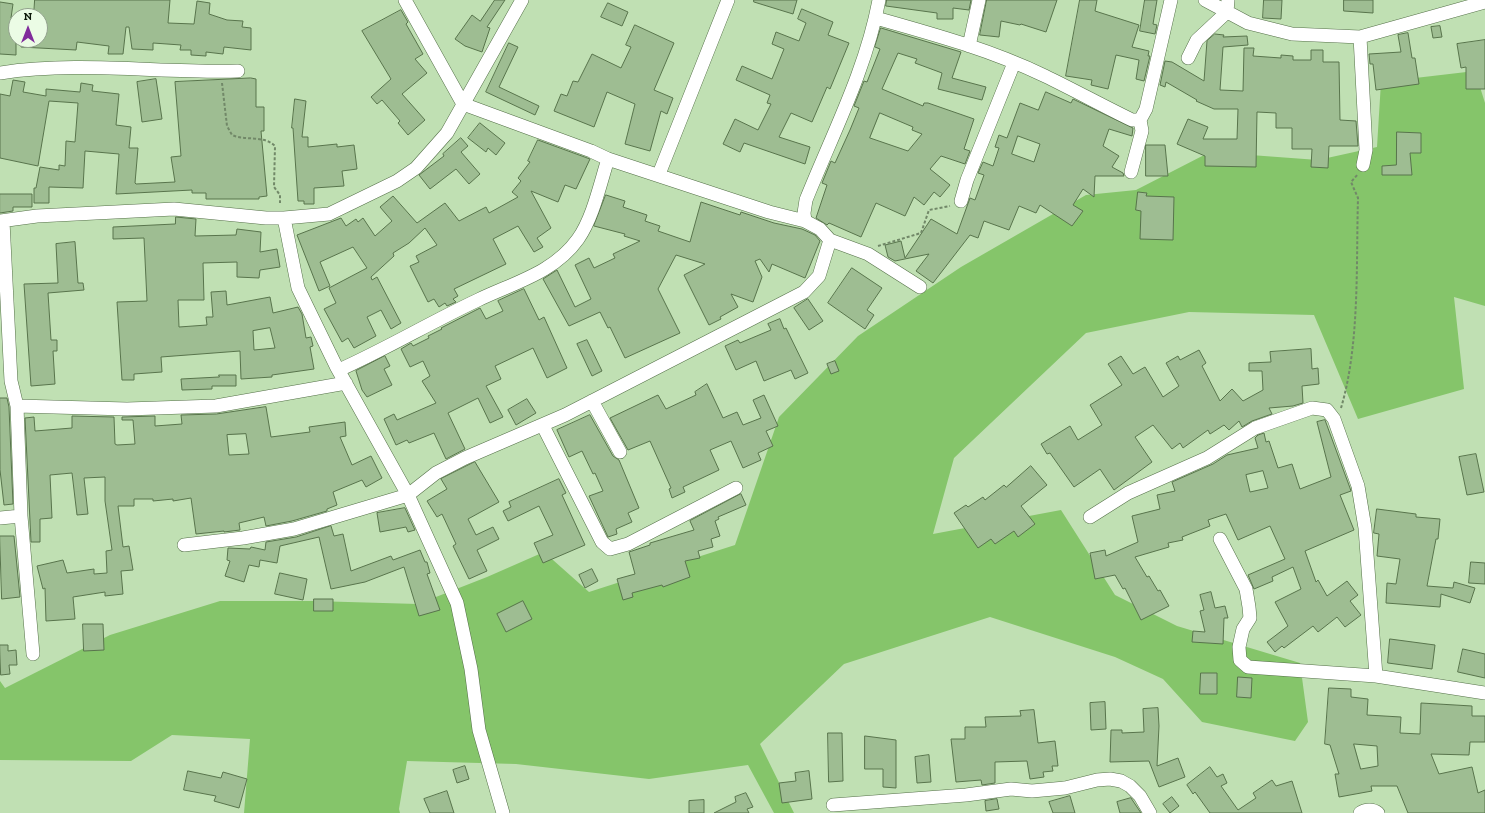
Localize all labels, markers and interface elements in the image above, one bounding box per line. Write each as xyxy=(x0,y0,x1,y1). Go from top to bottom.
north arrow xyxy=(8,8,48,48)
text: N xyxy=(24,10,32,23)

